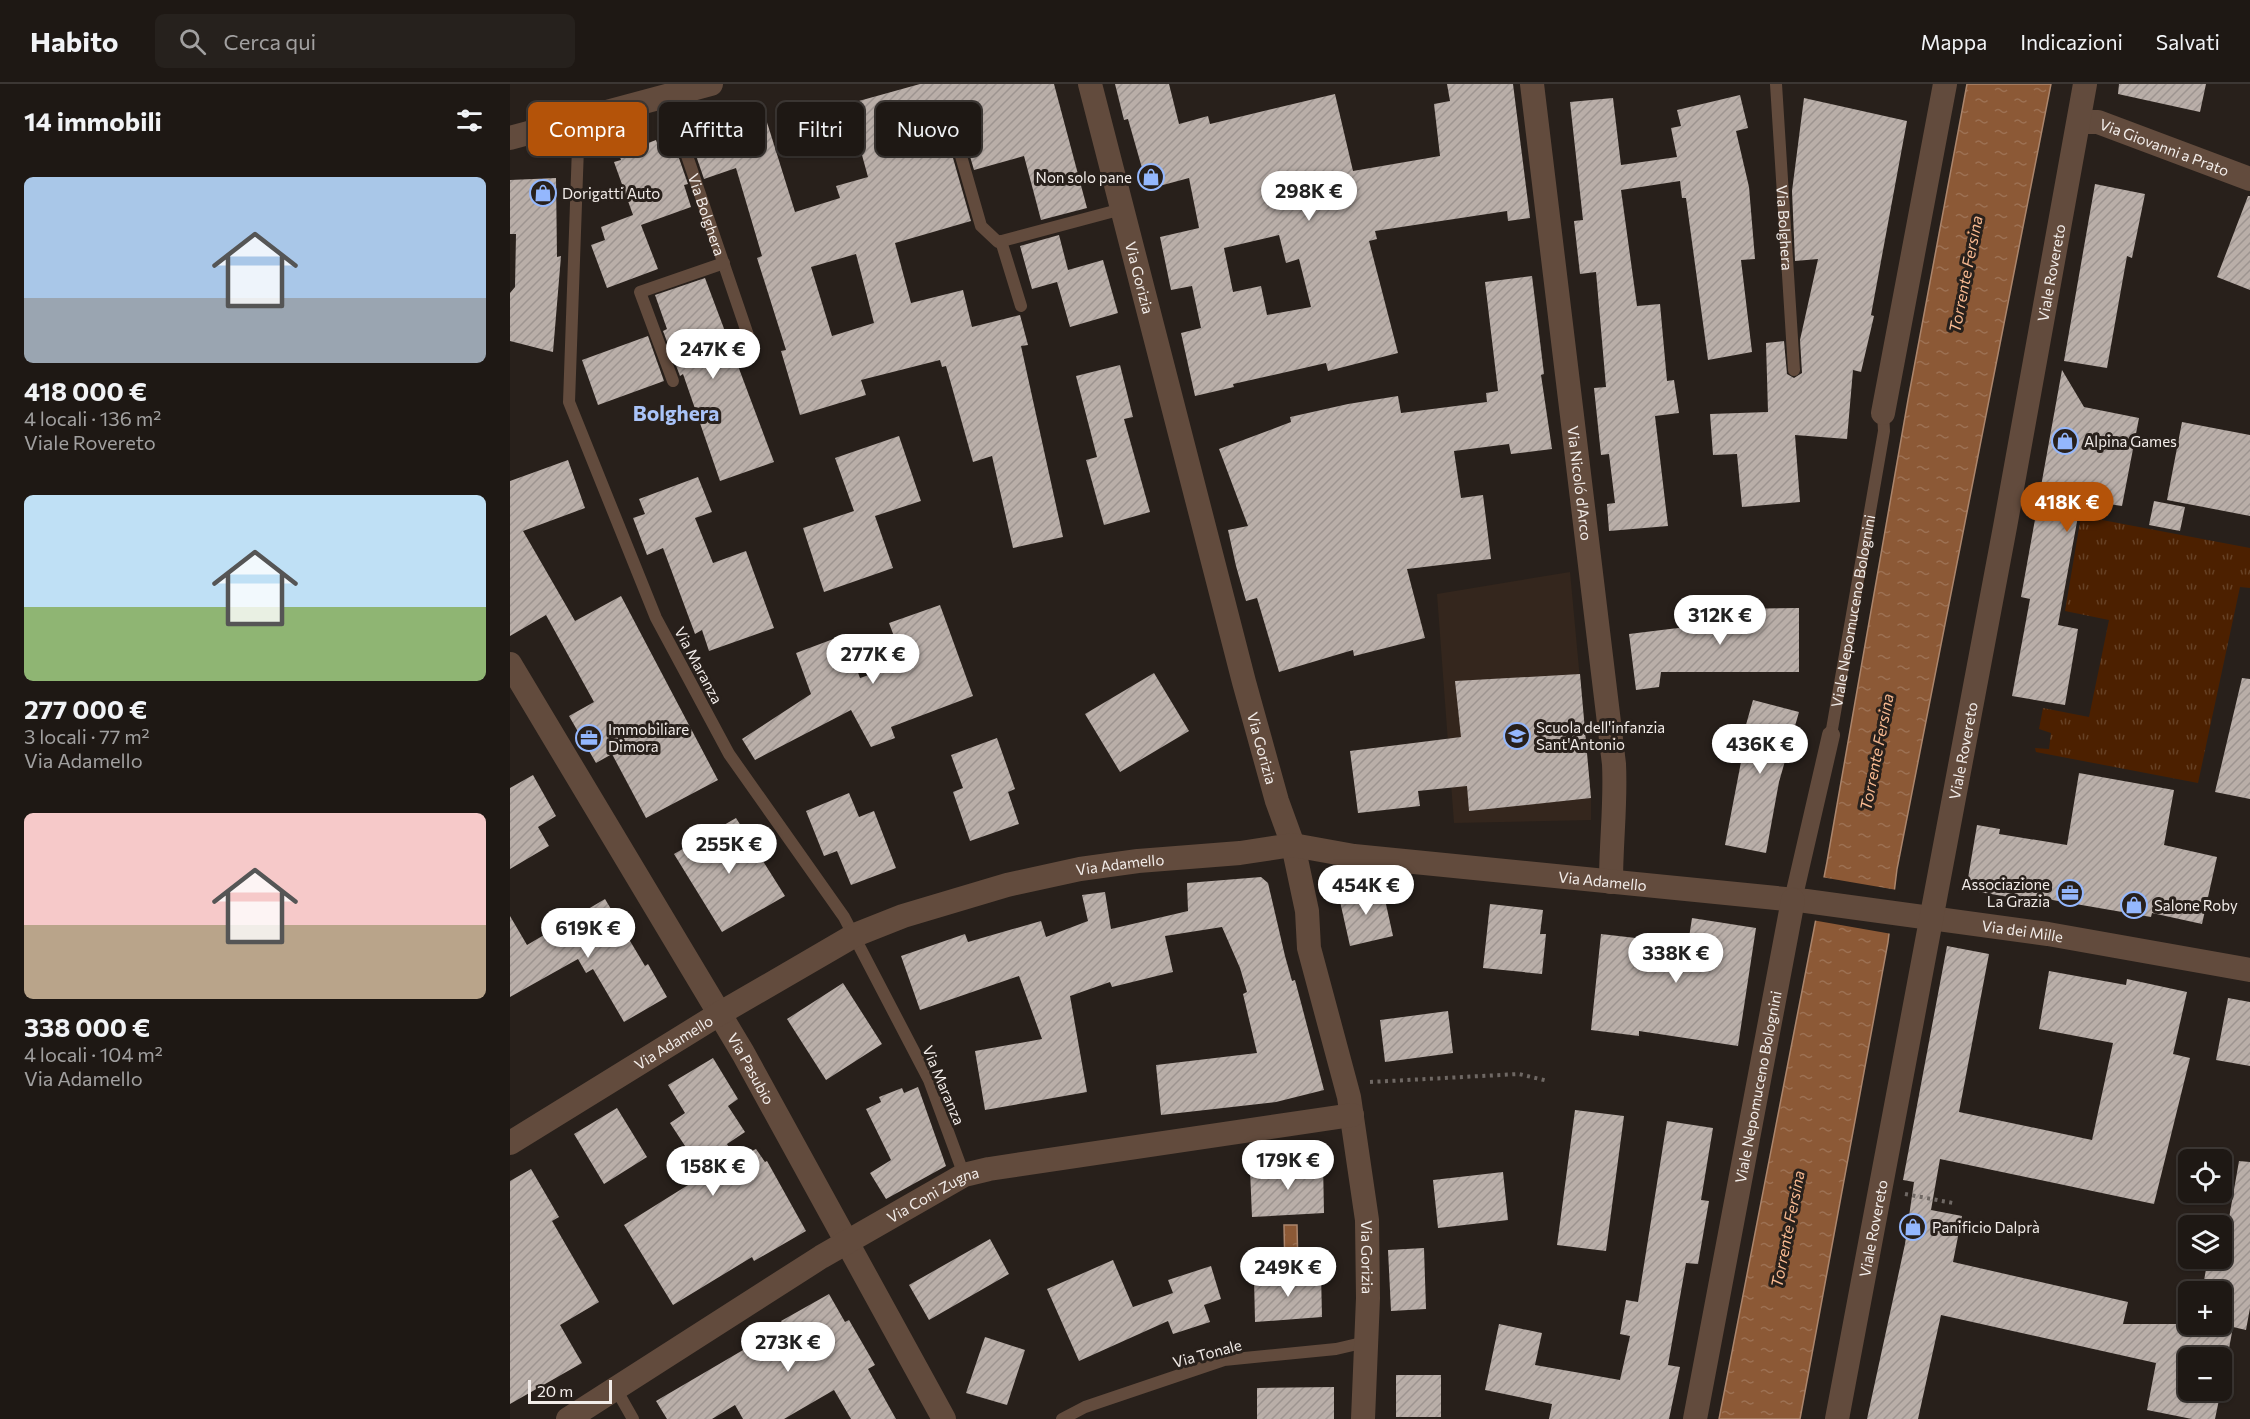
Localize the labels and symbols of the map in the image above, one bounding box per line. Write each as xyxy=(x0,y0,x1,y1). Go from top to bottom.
street label: Via Giovanni a Prato xyxy=(2097,115,2232,179)
shop icon: Non solo pane xyxy=(1136,162,1166,192)
place label: Non solo pane xyxy=(1036,168,1132,186)
street label: Via Bolghera xyxy=(685,171,729,258)
pin: 298K € xyxy=(1260,171,1358,222)
shop icon: Dorigatti Auto xyxy=(528,178,558,208)
place label: Dorigatti Auto xyxy=(562,184,660,202)
street label: Via Bolghera xyxy=(1773,184,1797,271)
water label: Torrente Fersina xyxy=(1944,214,1986,334)
street label: Viale Rovereto xyxy=(2033,223,2069,323)
street label: Via Gorizia xyxy=(1122,240,1158,316)
pin: 247K € xyxy=(664,329,762,380)
district label: Bolghera xyxy=(633,400,719,425)
street label: Via Nicoló d'Arco xyxy=(1564,425,1596,542)
shop icon: Alpina Games xyxy=(2050,426,2080,456)
place label: Alpina Games xyxy=(2084,432,2177,450)
pin: 418K € xyxy=(2018,482,2116,533)
street label: Viale Nepomuceno Bolognini xyxy=(1827,513,1878,709)
pin: 312K € xyxy=(1671,595,1769,646)
street label: Via Maranza xyxy=(671,623,727,707)
pin: 277K € xyxy=(824,634,922,685)
water label: Torrente Fersina xyxy=(1855,692,1897,812)
street label: Viale Rovereto xyxy=(1945,700,1981,801)
street label: Via Gorizia xyxy=(1244,710,1281,786)
place label: Scuola dell'infanzia Sant'Antonio xyxy=(1536,718,1665,753)
place label: Immobiliare Dimora xyxy=(608,720,689,755)
school or university icon: Scuola dell'infanzia Sant'Antonio xyxy=(1502,721,1532,751)
office icon: Immobiliare Dimora xyxy=(574,723,604,753)
pin: 436K € xyxy=(1711,724,1809,775)
pin: 255K € xyxy=(680,824,778,875)
street label: Via Adamello xyxy=(1075,850,1165,879)
pin: 454K € xyxy=(1317,865,1415,916)
street label: Via Adamello xyxy=(1557,867,1648,894)
place label: Associazione La Grazia xyxy=(1961,875,2050,910)
office icon: Associazione La Grazia xyxy=(2055,878,2085,908)
shop icon: Salone Roby xyxy=(2119,890,2149,920)
place label: Salone Roby xyxy=(2154,896,2238,914)
pin: 619K € xyxy=(539,908,637,959)
street label: Via dei Mille xyxy=(1981,916,2065,946)
pin: 338K € xyxy=(1627,933,1725,984)
street label: Viale Nepomuceno Bolognini xyxy=(1731,989,1785,1185)
street label: Via Adamello xyxy=(631,1011,716,1073)
street label: Via Pasubio xyxy=(724,1030,778,1107)
street label: Via Maranza xyxy=(919,1043,969,1127)
pin: 179K € xyxy=(1239,1140,1337,1191)
pin: 158K € xyxy=(664,1146,762,1197)
street label: Via Coni Zugna xyxy=(884,1163,981,1226)
water label: Torrente Fersina xyxy=(1766,1169,1808,1289)
street label: Viale Rovereto xyxy=(1855,1178,1891,1279)
shop icon: Panificio Dalprà xyxy=(1898,1212,1928,1242)
place label: Panificio Dalprà xyxy=(1932,1218,2040,1236)
street label: Via Gorizia xyxy=(1358,1220,1377,1294)
pin: 249K € xyxy=(1239,1247,1337,1298)
pin: 273K € xyxy=(739,1322,837,1373)
street label: Via Tonale xyxy=(1171,1335,1243,1371)
scale bar xyxy=(528,1377,612,1404)

